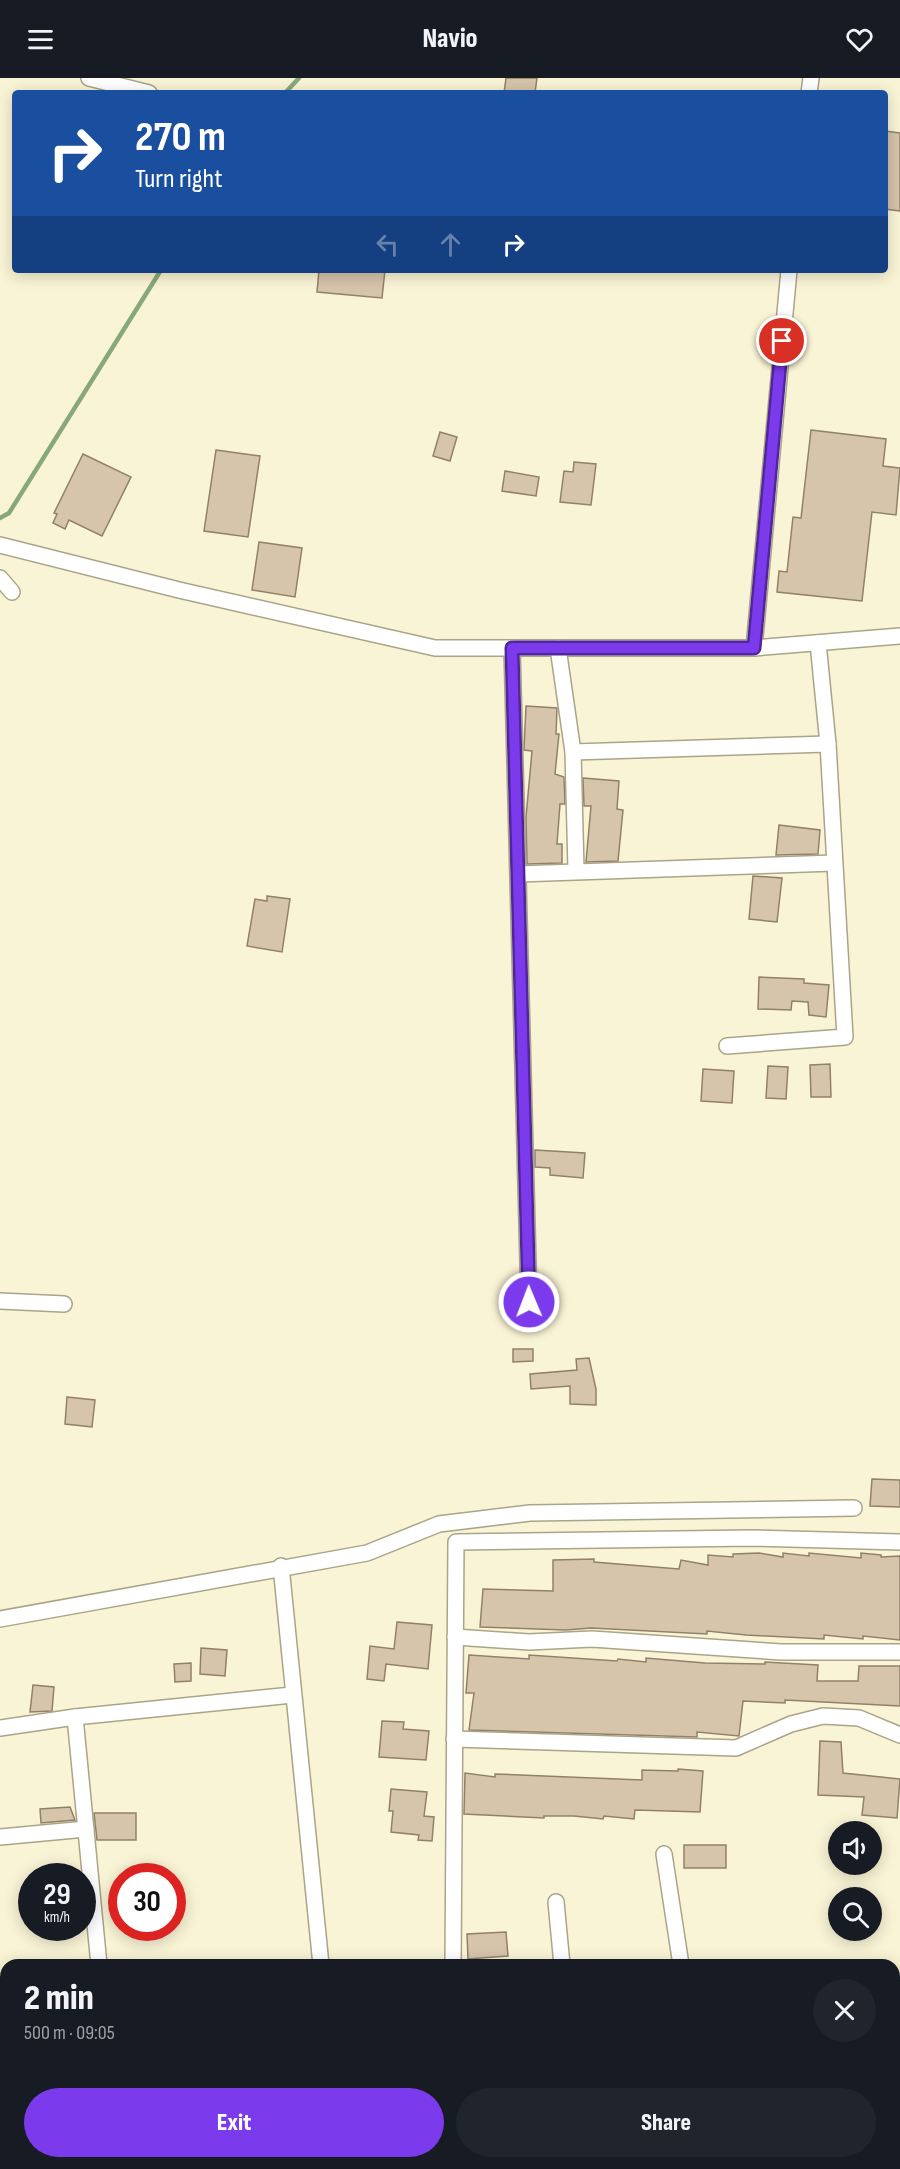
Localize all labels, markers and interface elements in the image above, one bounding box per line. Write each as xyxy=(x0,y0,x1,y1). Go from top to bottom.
icon: menu xyxy=(24,23,57,56)
text: Navio xyxy=(422,23,478,55)
icon: heart xyxy=(843,23,876,56)
text: 270 m xyxy=(135,112,226,163)
icon: right xyxy=(36,114,114,192)
text: Turn right xyxy=(135,163,222,195)
icon: left xyxy=(371,228,404,261)
icon: ahead xyxy=(434,228,467,261)
icon: right xyxy=(497,228,530,261)
pin xyxy=(756,315,807,366)
icon: arrive xyxy=(765,324,798,357)
position arrow xyxy=(497,1270,561,1334)
map controls xyxy=(828,1821,882,1941)
button: sound xyxy=(828,1821,882,1875)
speed limit sign: 30 xyxy=(108,1863,186,1941)
text: 29 xyxy=(43,1877,71,1913)
button: search xyxy=(828,1887,882,1941)
text: km/h xyxy=(44,1908,70,1927)
text: 2 min xyxy=(24,1977,94,2020)
button: close xyxy=(813,1979,876,2042)
text: 500 m · 09:05 xyxy=(24,2021,115,2045)
button: Exit xyxy=(24,2088,444,2157)
button: Share xyxy=(456,2088,876,2157)

